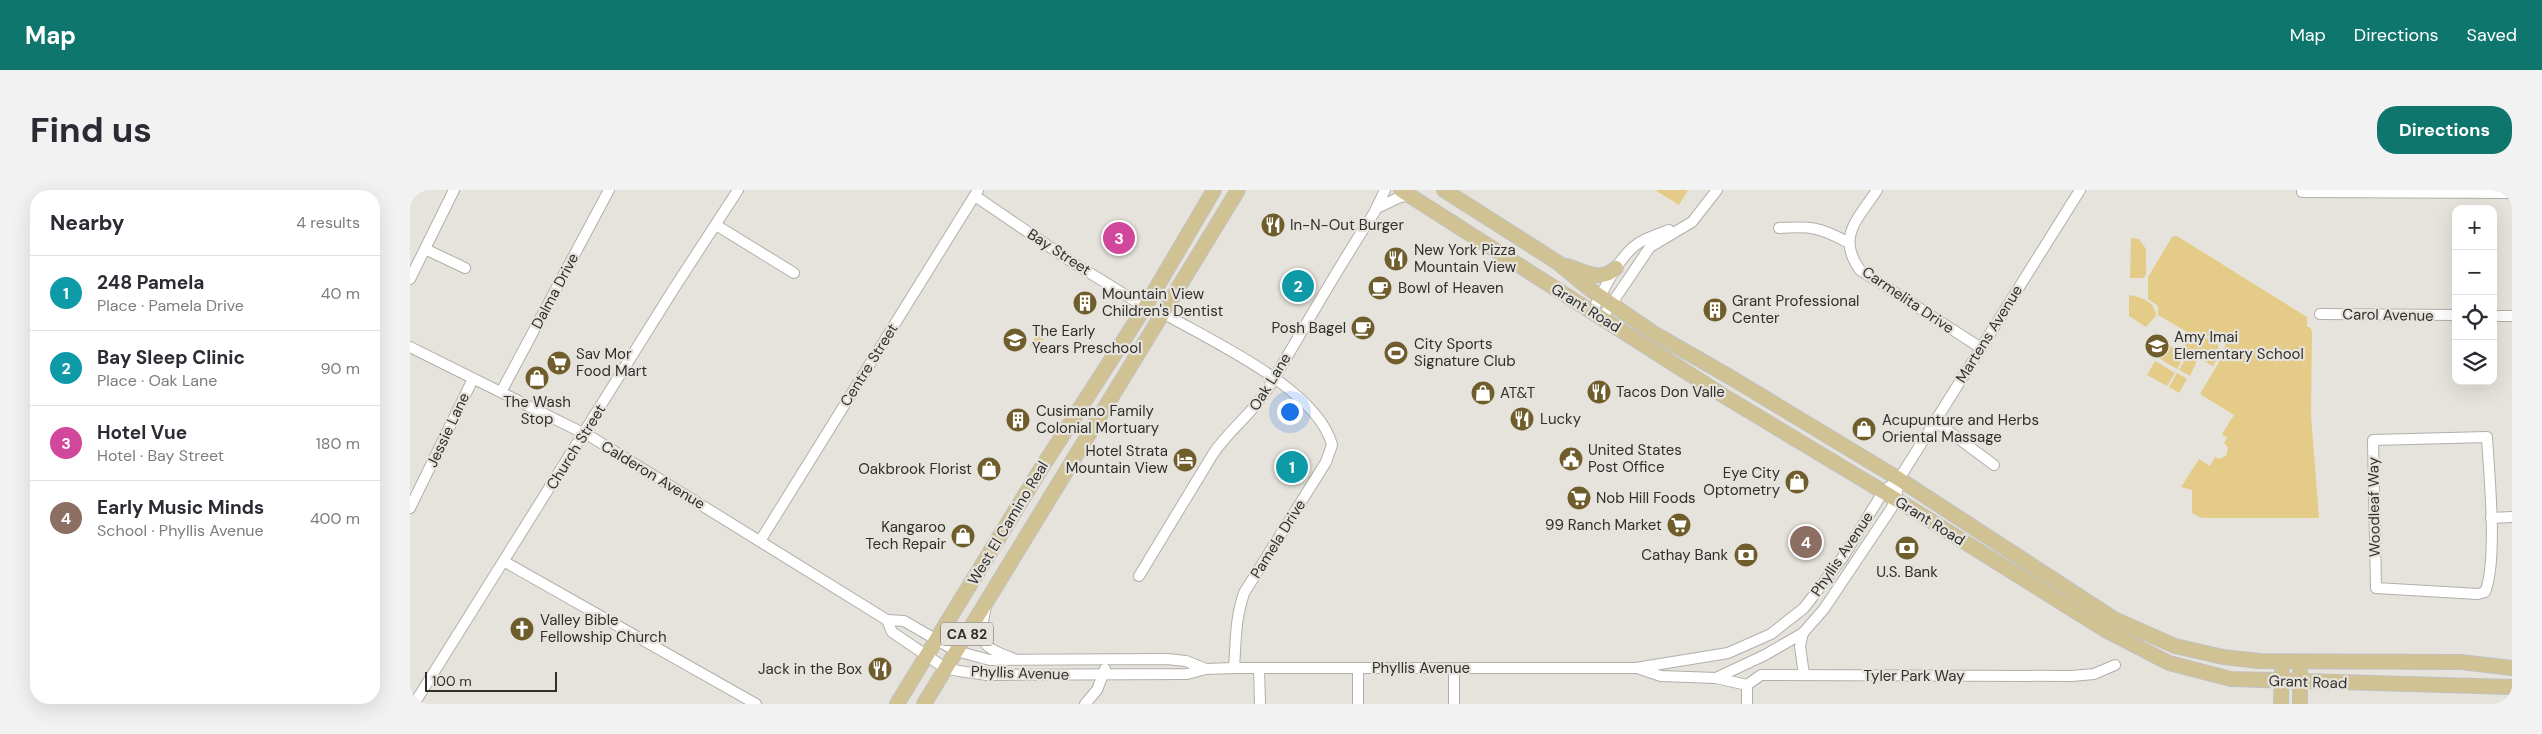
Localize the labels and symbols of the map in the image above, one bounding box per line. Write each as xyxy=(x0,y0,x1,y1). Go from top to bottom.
restaurant icon: In-N-Out Burger xyxy=(1260,212,1286,238)
place label: In-N-Out Burger xyxy=(1290,215,1404,235)
pin: 3 xyxy=(1103,219,1135,257)
street label: Bay Street xyxy=(1023,224,1095,280)
place label: New York Pizza Mountain View xyxy=(1414,240,1517,277)
restaurant icon: New York Pizza Mountain View xyxy=(1383,246,1409,272)
street label: Dalma Drive xyxy=(527,250,583,332)
street label: Carmelita Drive xyxy=(1858,262,1958,338)
pin: 2 xyxy=(1282,267,1314,305)
cafe icon: Bowl of Heaven xyxy=(1367,275,1393,301)
place label: Bowl of Heaven xyxy=(1398,278,1504,298)
street label: Grant Road xyxy=(1547,279,1625,337)
street label: Martens Avenue xyxy=(1951,281,2027,387)
place label: Mountain View Children's Dentist xyxy=(1102,284,1223,321)
building icon: Mountain View Children's Dentist xyxy=(1072,290,1098,316)
place label: Grant Professional Center xyxy=(1732,291,1859,328)
building icon: Grant Professional Center xyxy=(1702,297,1728,323)
street label: Carol Avenue xyxy=(2342,304,2434,326)
cafe icon: Posh Bagel xyxy=(1350,315,1376,341)
place label: Posh Bagel xyxy=(1272,318,1346,338)
street label: Centre Street xyxy=(836,320,902,410)
place label: The Early Years Preschool xyxy=(1032,321,1142,358)
school or university icon: The Early Years Preschool xyxy=(1002,327,1028,353)
place label: Amy Imai Elementary School xyxy=(2174,327,2304,364)
school or university icon: Amy Imai Elementary School xyxy=(2144,333,2170,359)
place label: City Sports Signature Club xyxy=(1414,334,1516,371)
sports icon: City Sports Signature Club xyxy=(1383,340,1409,366)
place label: Sav Mor Food Mart xyxy=(576,344,647,381)
street label: Oak Lane xyxy=(1244,349,1296,415)
supermarket icon: Sav Mor Food Mart xyxy=(546,350,572,376)
shop icon: The Wash Stop xyxy=(524,365,550,391)
restaurant icon: Tacos Don Valle xyxy=(1586,379,1612,405)
shop icon: AT&T xyxy=(1470,380,1496,406)
place label: Tacos Don Valle xyxy=(1616,382,1725,402)
place label: AT&T xyxy=(1500,383,1535,403)
street label: Jessie Lane xyxy=(422,389,474,471)
place label: The Wash Stop xyxy=(503,392,571,429)
your location xyxy=(1277,399,1303,425)
street label: Church Street xyxy=(542,400,610,493)
place label: Cusimano Family Colonial Mortuary xyxy=(1036,401,1160,438)
restaurant icon: Lucky xyxy=(1509,406,1535,432)
building icon: Cusimano Family Colonial Mortuary xyxy=(1005,407,1031,433)
place label: Lucky xyxy=(1540,409,1582,429)
place label: Acupunture and Herbs Oriental Massage xyxy=(1882,410,2039,447)
shop icon: Acupunture and Herbs Oriental Massage xyxy=(1851,416,1877,442)
street label: Calderon Avenue xyxy=(597,436,709,514)
place label: United States Post Office xyxy=(1588,440,1682,477)
place label: Hotel Strata Mountain View xyxy=(1066,441,1169,478)
public building icon: United States Post Office xyxy=(1558,446,1584,472)
hotel icon: Hotel Strata Mountain View xyxy=(1172,447,1198,473)
pin: 1 xyxy=(1276,448,1308,486)
shop icon: Oakbrook Florist xyxy=(976,456,1002,482)
street label: Woodleaf Way xyxy=(2363,456,2385,557)
street label: West El Camino Real xyxy=(963,457,1053,589)
place label: Oakbrook Florist xyxy=(858,459,972,479)
place label: Eye City Optometry xyxy=(1703,463,1781,500)
shop icon: Eye City Optometry xyxy=(1784,469,1810,495)
supermarket icon: Nob Hill Foods xyxy=(1566,485,1592,511)
place label: Nob Hill Foods xyxy=(1596,488,1696,508)
street label: Grant Road xyxy=(1891,492,1969,550)
street label: Pamela Drive xyxy=(1246,496,1310,582)
street label: Phyllis Avenue xyxy=(1806,508,1878,600)
supermarket icon: 99 Ranch Market xyxy=(1666,512,1692,538)
place label: 99 Ranch Market xyxy=(1545,515,1662,535)
place label: Kangaroo Tech Repair xyxy=(866,517,946,554)
shop icon: Kangaroo Tech Repair xyxy=(950,523,976,549)
pin: 4 xyxy=(1790,523,1822,561)
bank icon: U.S. Bank xyxy=(1894,535,1920,561)
bank icon: Cathay Bank xyxy=(1733,542,1759,568)
place label: Cathay Bank xyxy=(1641,545,1728,565)
place label: U.S. Bank xyxy=(1876,562,1938,582)
place label: Valley Bible Fellowship Church xyxy=(540,610,667,647)
church icon: Valley Bible Fellowship Church xyxy=(509,616,535,642)
road number: CA 82 xyxy=(941,622,993,646)
restaurant icon: Jack in the Box xyxy=(867,656,893,682)
street label: Phyllis Avenue xyxy=(1372,658,1470,678)
place label: Jack in the Box xyxy=(758,659,863,679)
street label: Phyllis Avenue xyxy=(971,661,1069,685)
street label: Tyler Park Way xyxy=(1863,666,1965,686)
scale bar xyxy=(425,669,558,692)
street label: Grant Road xyxy=(2268,671,2348,693)

